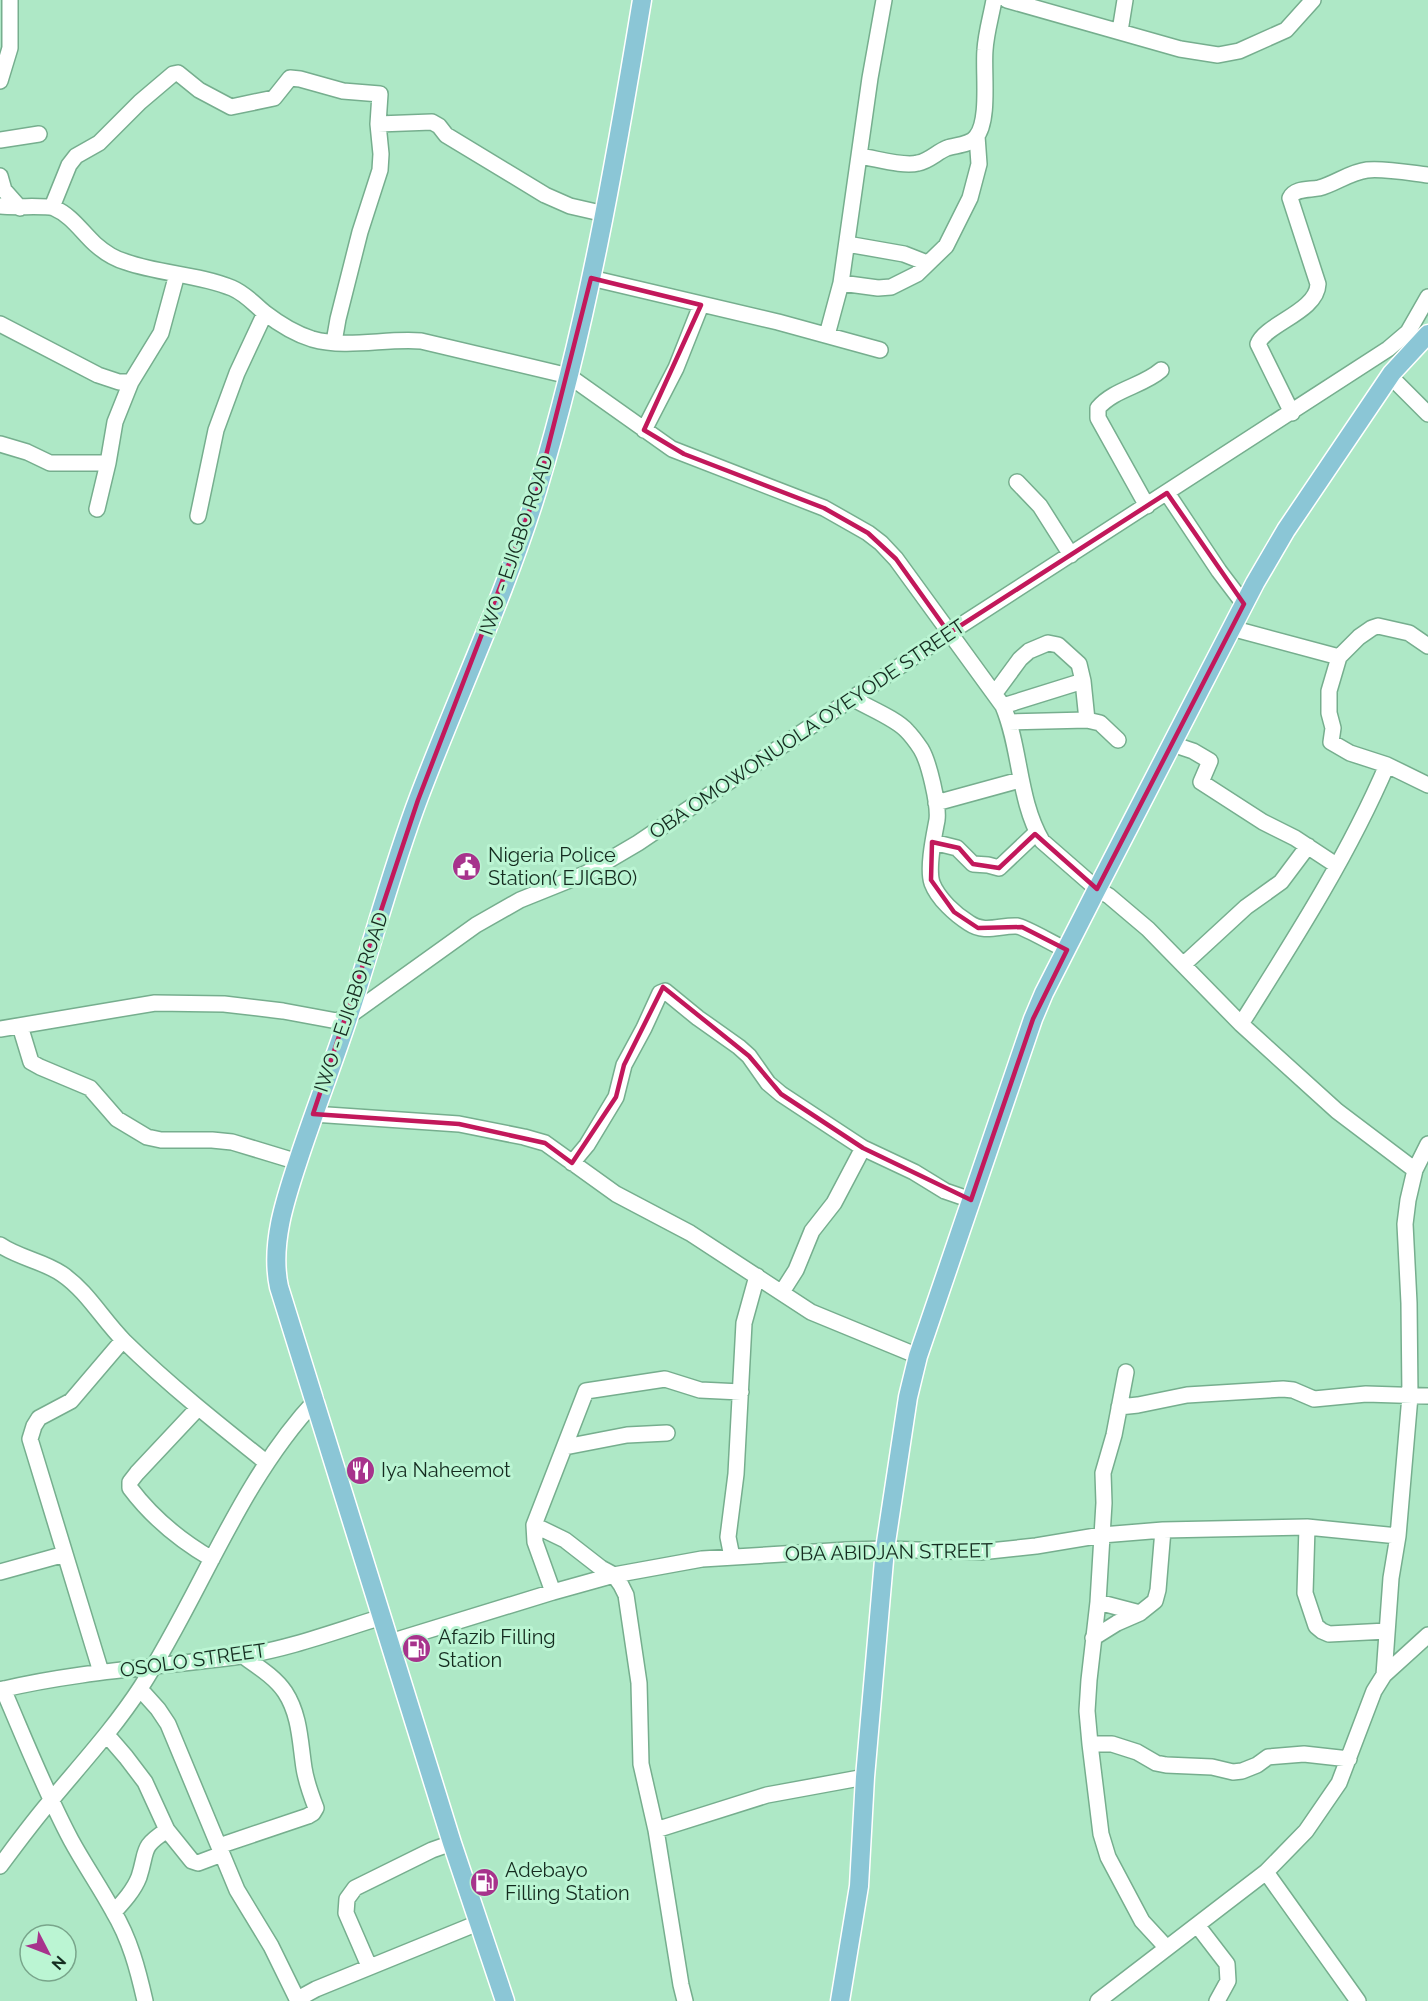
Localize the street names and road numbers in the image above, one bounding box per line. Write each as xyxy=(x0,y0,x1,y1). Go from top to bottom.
street label: IWO - EJIGBO ROAD xyxy=(474,452,558,638)
street label: OBA OMOWONUOLA OYEYODE STREET xyxy=(645,614,969,844)
street label: IWO - EJIGBO ROAD xyxy=(309,909,393,1095)
street label: OBA ABIDJAN STREET xyxy=(785,1538,993,1566)
street label: OSOLO STREET xyxy=(118,1638,268,1682)

